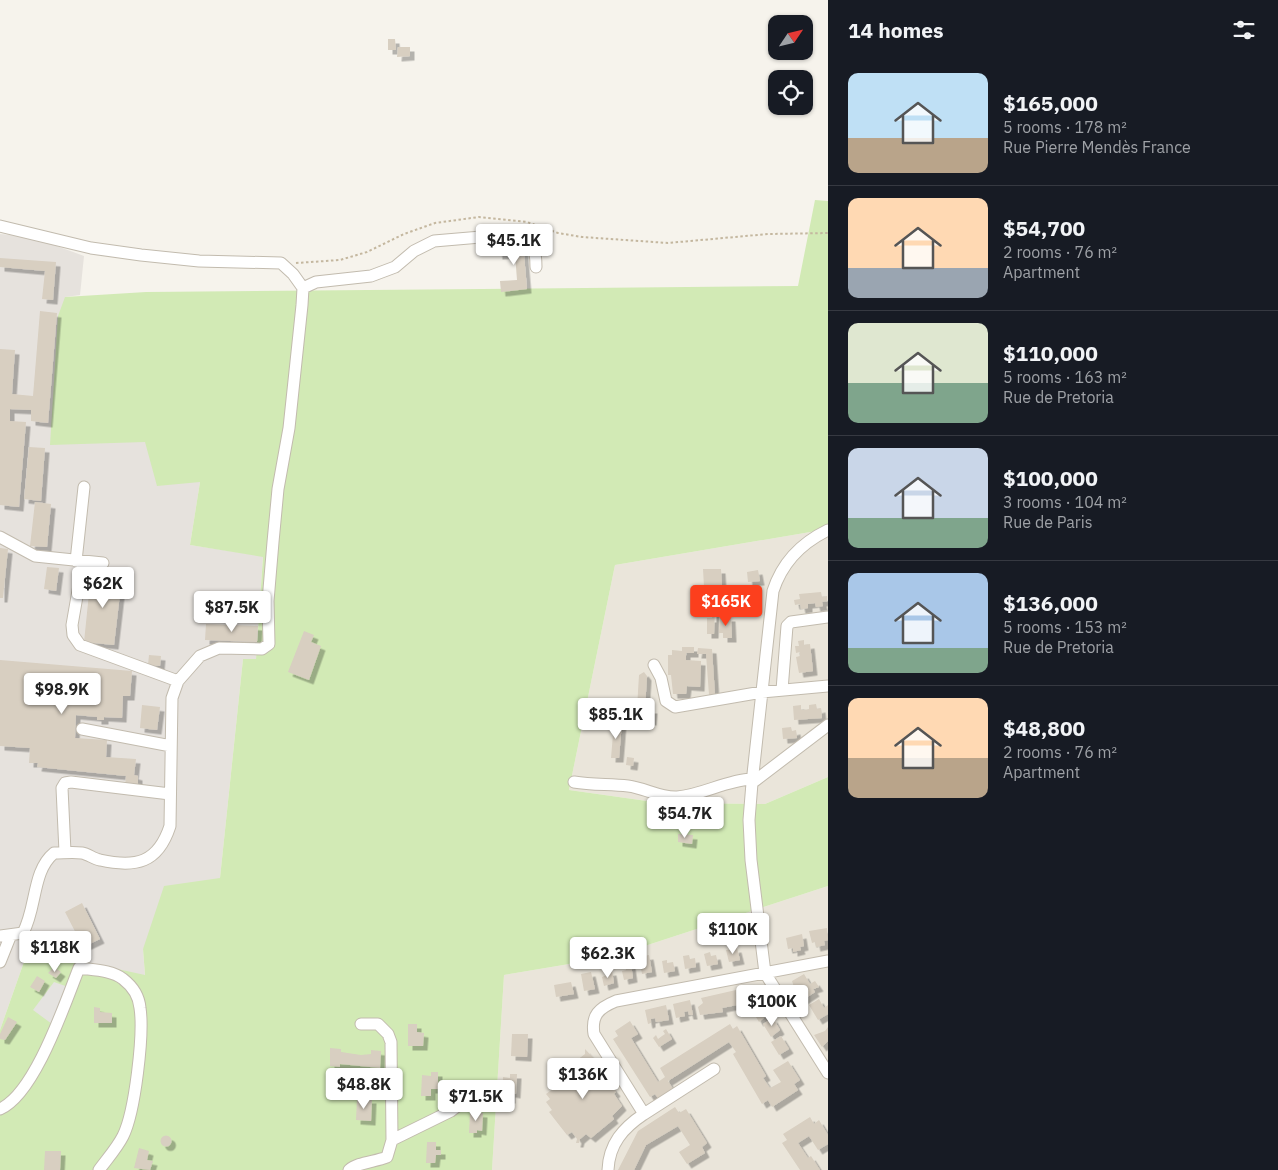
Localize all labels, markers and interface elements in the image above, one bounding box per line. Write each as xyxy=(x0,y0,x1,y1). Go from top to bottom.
north arrow xyxy=(768,15,812,60)
map controls xyxy=(768,15,813,115)
text: 14 homes xyxy=(848,16,944,44)
icon: filters xyxy=(1230,16,1258,44)
button: locate xyxy=(768,70,813,115)
text: $165,000 xyxy=(1003,89,1098,117)
icon: home xyxy=(888,93,948,153)
text: 5 rooms · 178 m² xyxy=(1003,117,1127,137)
text: Rue Pierre Mendès France xyxy=(1003,137,1191,157)
text: $54,700 xyxy=(1003,214,1085,242)
icon: home xyxy=(888,218,948,278)
pin: $45.1K xyxy=(473,224,555,266)
text: $45.1K xyxy=(487,230,541,250)
text: 2 rooms · 76 m² xyxy=(1003,242,1117,262)
text: Apartment xyxy=(1003,262,1080,282)
text: $110,000 xyxy=(1003,339,1098,367)
icon: home xyxy=(888,343,948,403)
text: 5 rooms · 163 m² xyxy=(1003,367,1127,387)
text: Rue de Pretoria xyxy=(1003,387,1114,407)
text: $100,000 xyxy=(1003,464,1098,492)
icon: home xyxy=(888,468,948,528)
text: 3 rooms · 104 m² xyxy=(1003,492,1127,512)
text: Rue de Paris xyxy=(1003,512,1092,532)
pin: $62K xyxy=(73,566,133,609)
text: $62K xyxy=(83,573,123,593)
pin: $165K xyxy=(691,584,761,627)
text: $136,000 xyxy=(1003,589,1098,617)
pin: $87.5K xyxy=(191,590,273,633)
text: $165K xyxy=(701,591,751,611)
icon: home xyxy=(888,593,948,653)
text: $87.5K xyxy=(205,597,259,617)
text: 5 rooms · 153 m² xyxy=(1003,617,1127,637)
text: Rue de Pretoria xyxy=(1003,637,1114,657)
pin: $98.9K xyxy=(21,672,103,715)
text: $98.9K xyxy=(35,679,89,699)
pin: $85.1K xyxy=(575,698,657,740)
text: $85.1K xyxy=(589,704,643,724)
text: $48,800 xyxy=(1003,714,1085,742)
icon: home xyxy=(888,718,948,778)
text: 2 rooms · 76 m² xyxy=(1003,742,1117,762)
text: Apartment xyxy=(1003,762,1080,782)
pin: $54.7K xyxy=(644,796,726,839)
text: $54.7K xyxy=(658,803,712,823)
pin: $110K xyxy=(698,912,768,955)
text: $110K xyxy=(708,919,758,939)
pin: $118K xyxy=(20,930,90,973)
pin: $62.3K xyxy=(567,936,649,979)
text: $118K xyxy=(30,937,80,957)
text: $62.3K xyxy=(581,943,635,963)
pin: $100K xyxy=(737,984,807,1027)
text: $100K xyxy=(747,991,797,1011)
pin: $136K xyxy=(548,1058,618,1100)
text: $136K xyxy=(558,1064,608,1084)
pin: $48.8K xyxy=(323,1068,405,1110)
text: $48.8K xyxy=(337,1074,391,1094)
pin: $71.5K xyxy=(435,1080,517,1122)
text: $71.5K xyxy=(449,1086,503,1106)

